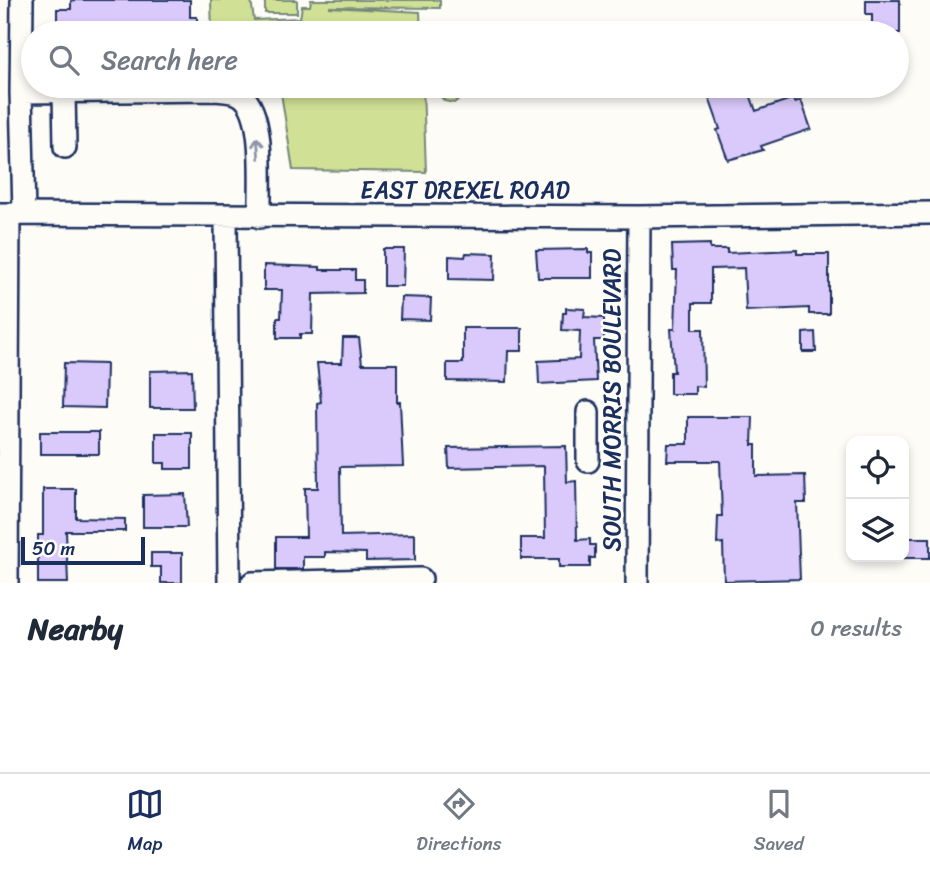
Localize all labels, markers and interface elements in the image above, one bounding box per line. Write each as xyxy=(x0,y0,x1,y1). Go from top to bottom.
search box xyxy=(21,21,909,98)
text: Search here xyxy=(101,37,238,83)
icon: search xyxy=(45,41,83,79)
one-way arrow xyxy=(251,138,264,160)
street label: EAST DREXEL ROAD xyxy=(360,169,570,211)
street label: SOUTH MORRIS BOULEVARD xyxy=(591,249,633,551)
map controls xyxy=(846,436,909,562)
button: locate xyxy=(846,436,909,499)
button: layers xyxy=(846,499,909,562)
text: 50 m xyxy=(32,532,75,565)
scale bar xyxy=(21,534,145,566)
text: Nearby xyxy=(28,602,123,656)
text: 0 results xyxy=(810,608,902,649)
tab: Map xyxy=(126,785,164,860)
tab: Directions xyxy=(416,785,502,860)
tab: Saved xyxy=(754,785,804,860)

